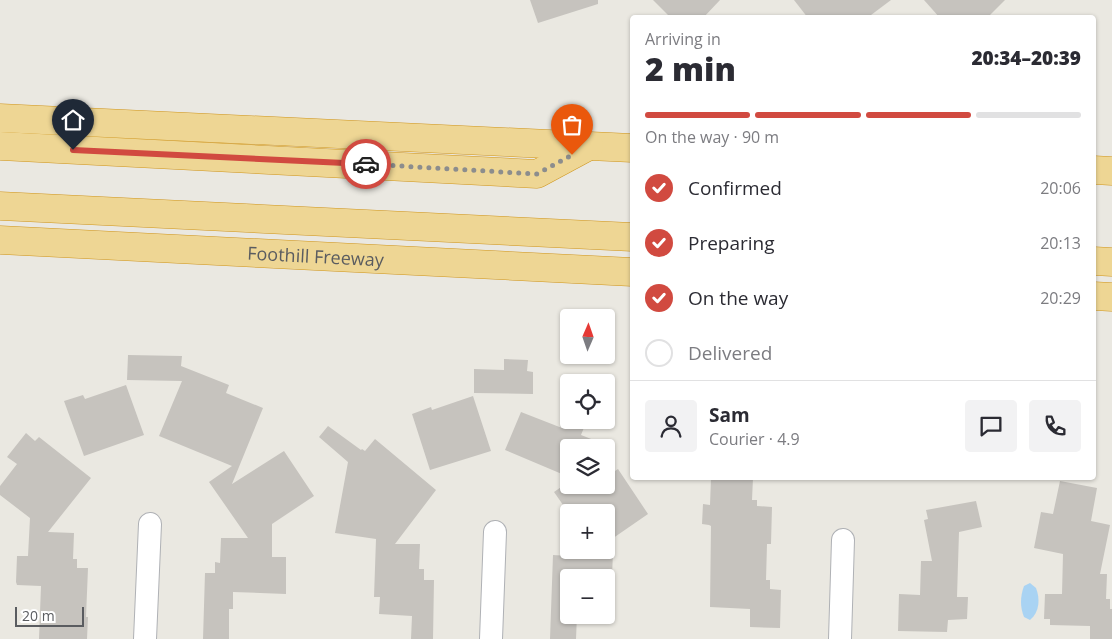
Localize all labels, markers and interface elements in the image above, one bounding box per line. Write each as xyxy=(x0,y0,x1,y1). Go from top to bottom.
text: Arriving in xyxy=(645,28,721,50)
text: 20:34–20:39 xyxy=(971,45,1081,71)
text: 2 min xyxy=(645,47,736,90)
pin xyxy=(52,99,94,150)
pin xyxy=(551,104,593,155)
icon: home xyxy=(59,106,87,134)
icon: bag xyxy=(558,111,586,139)
text: On the way · 90 m xyxy=(645,126,779,148)
courier xyxy=(341,139,391,189)
icon: car xyxy=(352,150,380,178)
icon: check xyxy=(645,174,673,202)
text: Confirmed xyxy=(688,175,782,201)
text: 20:06 xyxy=(1040,177,1081,199)
icon: check xyxy=(645,229,673,257)
text: Preparing xyxy=(688,230,775,256)
text: 20:13 xyxy=(1040,232,1081,254)
street label: Foothill Freeway xyxy=(247,241,385,271)
icon: check xyxy=(645,284,673,312)
text: On the way xyxy=(688,285,788,311)
text: 20:29 xyxy=(1040,287,1081,309)
north arrow xyxy=(560,309,615,364)
map controls xyxy=(560,309,615,624)
text: Delivered xyxy=(688,340,772,366)
button: locate xyxy=(560,374,615,429)
button: person xyxy=(645,400,697,452)
button: chat xyxy=(965,400,1017,452)
button: phone xyxy=(1029,400,1081,452)
text: Sam xyxy=(709,402,750,428)
text: Courier · 4.9 xyxy=(709,428,800,450)
button: layers xyxy=(560,439,615,494)
button: + xyxy=(560,504,615,559)
button: − xyxy=(560,569,615,624)
scale bar xyxy=(15,604,84,627)
text: 20 m xyxy=(22,606,55,625)

